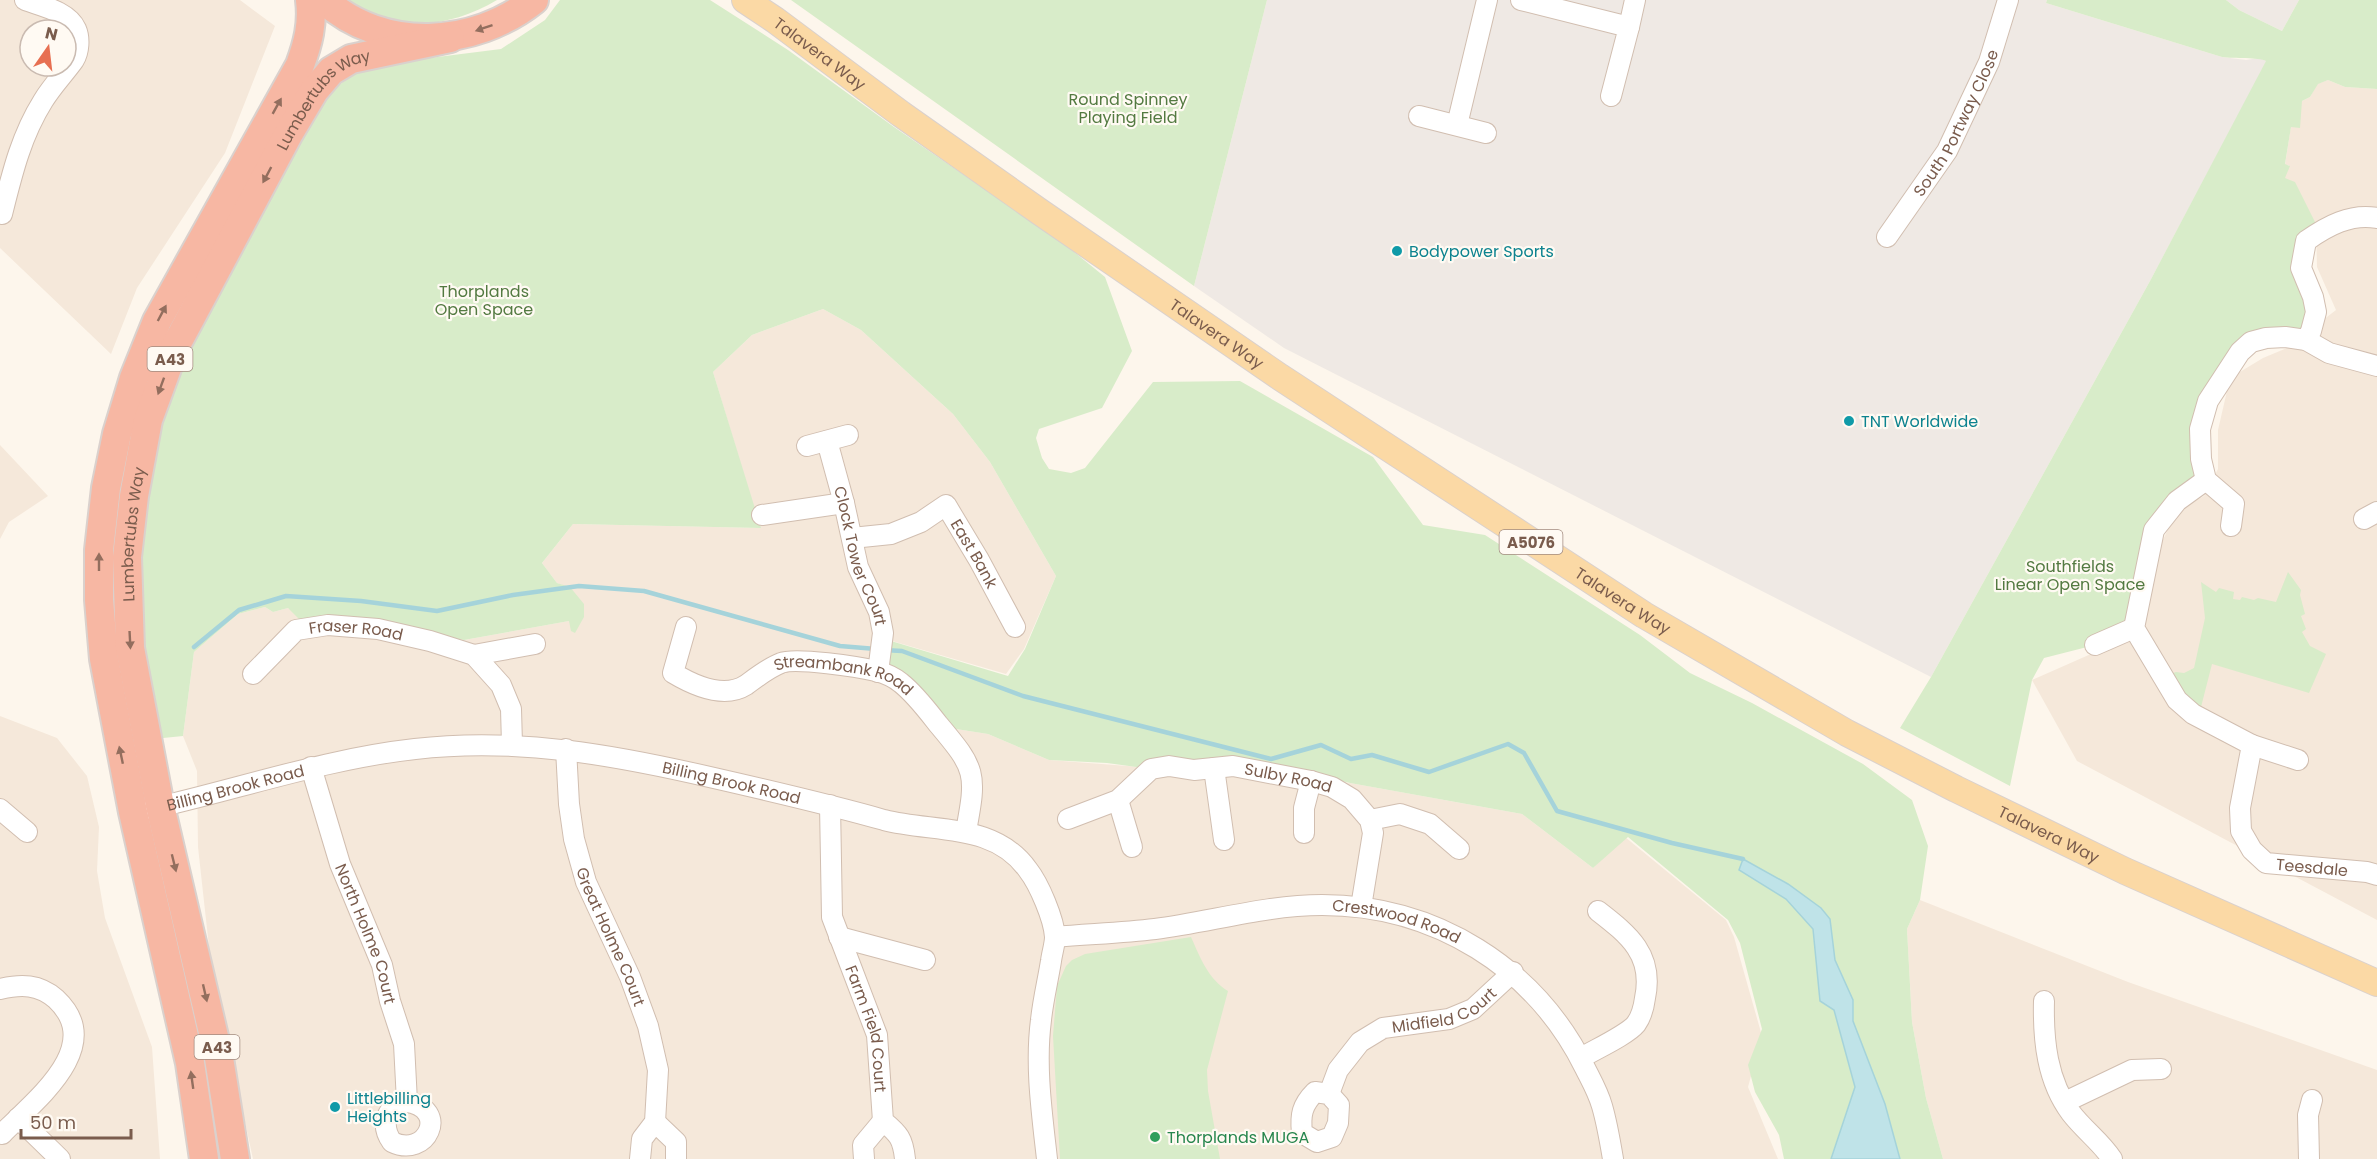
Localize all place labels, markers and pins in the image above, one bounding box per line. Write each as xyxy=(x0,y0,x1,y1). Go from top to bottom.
place label: Bodypower Sports xyxy=(1409,240,1554,263)
marker: Bodypower Sports xyxy=(1390,244,1404,258)
place label: TNT Worldwide xyxy=(1861,410,1978,433)
marker: TNT Worldwide xyxy=(1842,414,1856,428)
place label: Littlebilling Heights xyxy=(347,1087,431,1128)
marker: Littlebilling Heights xyxy=(328,1100,342,1114)
place label: Thorplands MUGA xyxy=(1167,1126,1309,1149)
marker: Thorplands MUGA xyxy=(1148,1130,1162,1144)

